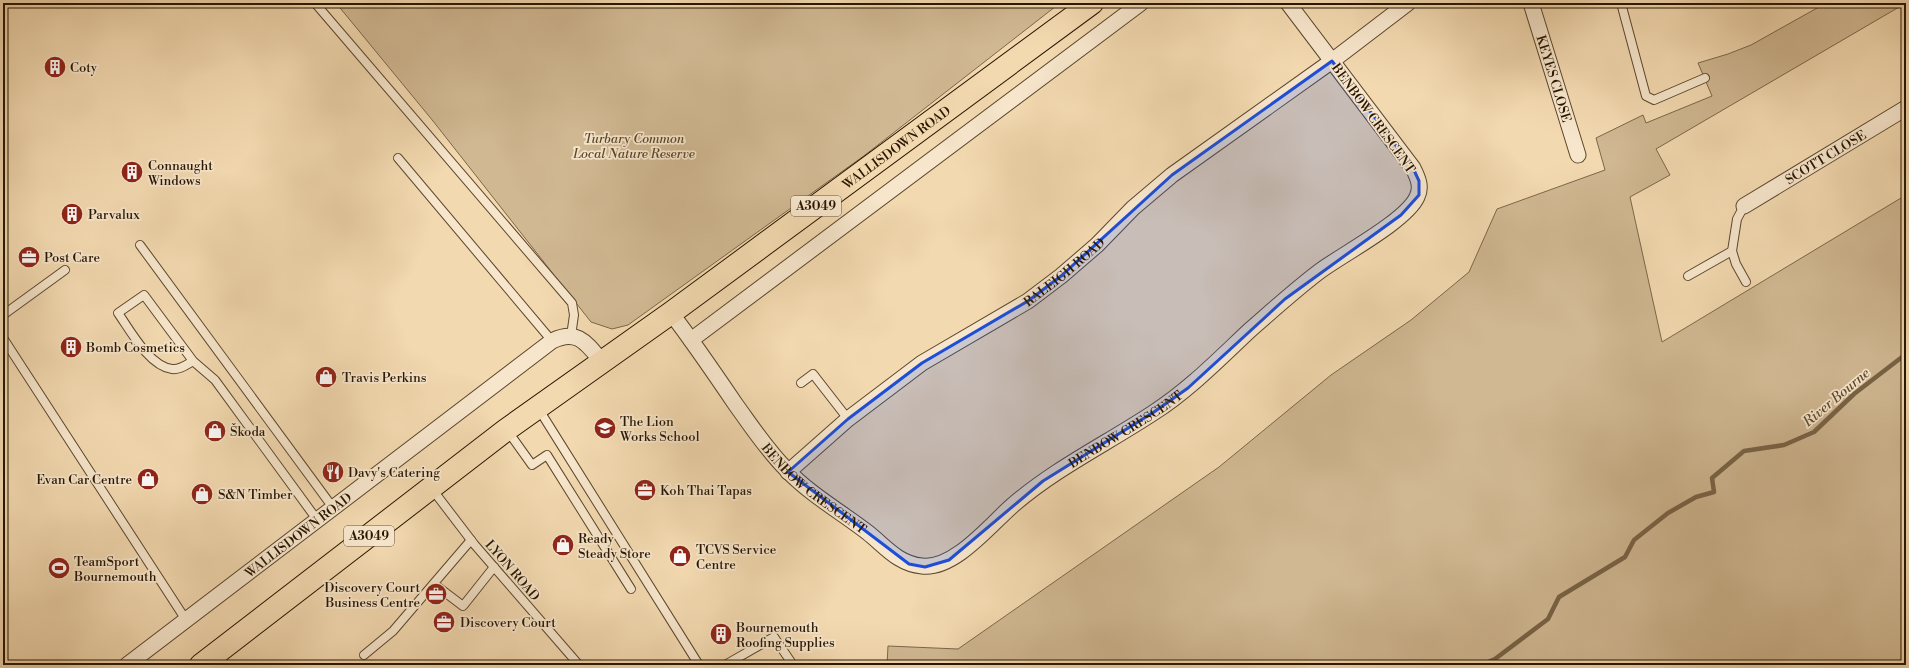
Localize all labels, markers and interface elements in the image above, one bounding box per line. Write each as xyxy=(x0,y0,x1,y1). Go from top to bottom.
street label: KEYES CLOSE xyxy=(1532,33,1574,124)
building icon: Coty xyxy=(42,54,68,80)
place label: Coty xyxy=(70,60,98,76)
street label: BENBOW CRESCENT xyxy=(1327,60,1418,177)
street label: WALLISDOWN ROAD xyxy=(839,103,954,194)
street label: SCOTT CLOSE xyxy=(1782,127,1869,188)
park label: Turbary Common Local Nature Reserve xyxy=(572,131,695,162)
place label: Connaught Windows xyxy=(147,158,213,189)
building icon: Connaught Windows xyxy=(119,159,145,185)
road number: A3049 xyxy=(791,196,841,216)
building icon: Parvalux xyxy=(59,201,85,227)
place label: Parvalux xyxy=(88,207,140,223)
street label: RALEIGH ROAD xyxy=(1021,235,1109,310)
office icon: Post Care xyxy=(16,244,42,270)
place label: Post Care xyxy=(44,250,100,266)
building icon: Bomb Cosmetics xyxy=(58,334,84,360)
place label: Bomb Cosmetics xyxy=(85,340,185,356)
shop icon: Travis Perkins xyxy=(313,364,339,390)
water label: River Bourne xyxy=(1799,364,1874,432)
place label: Travis Perkins xyxy=(342,370,427,386)
street label: BENBOW CRESCENT xyxy=(1065,388,1186,472)
place label: The Lion Works School xyxy=(619,414,700,445)
school or university icon: The Lion Works School xyxy=(592,415,618,441)
shop icon: Škoda xyxy=(202,418,228,444)
place label: Škoda xyxy=(230,423,266,440)
street label: BENBOW CRESCENT xyxy=(757,440,869,538)
restaurant icon: Davy's Catering xyxy=(320,459,346,485)
place label: Davy's Catering xyxy=(348,465,440,481)
shop icon: Evan Car Centre xyxy=(135,466,161,492)
place label: Evan Car Centre xyxy=(36,472,132,488)
office icon: Koh Thai Tapas xyxy=(632,477,658,503)
shop icon: S&N Timber xyxy=(189,481,215,507)
place label: Koh Thai Tapas xyxy=(660,483,752,499)
place label: S&N Timber xyxy=(218,487,293,503)
street label: WALLISDOWN ROAD xyxy=(241,490,355,582)
road number: A3049 xyxy=(344,526,394,546)
place label: Ready Steady Store xyxy=(578,531,651,562)
shop icon: Ready Steady Store xyxy=(550,532,576,558)
street label: LYON ROAD xyxy=(481,537,543,604)
place label: TCVS Service Centre xyxy=(696,542,777,573)
shop icon: TCVS Service Centre xyxy=(667,543,693,569)
place label: TeamSport Bournemouth xyxy=(73,554,157,585)
sports icon: TeamSport Bournemouth xyxy=(46,555,72,581)
place label: Discovery Court Business Centre xyxy=(324,580,420,611)
office icon: Discovery Court Business Centre xyxy=(423,581,449,607)
office icon: Discovery Court xyxy=(431,609,457,635)
place label: Discovery Court xyxy=(460,615,556,631)
place label: Bournemouth Roofing Supplies xyxy=(735,620,835,651)
building icon: Bournemouth Roofing Supplies xyxy=(708,621,734,647)

